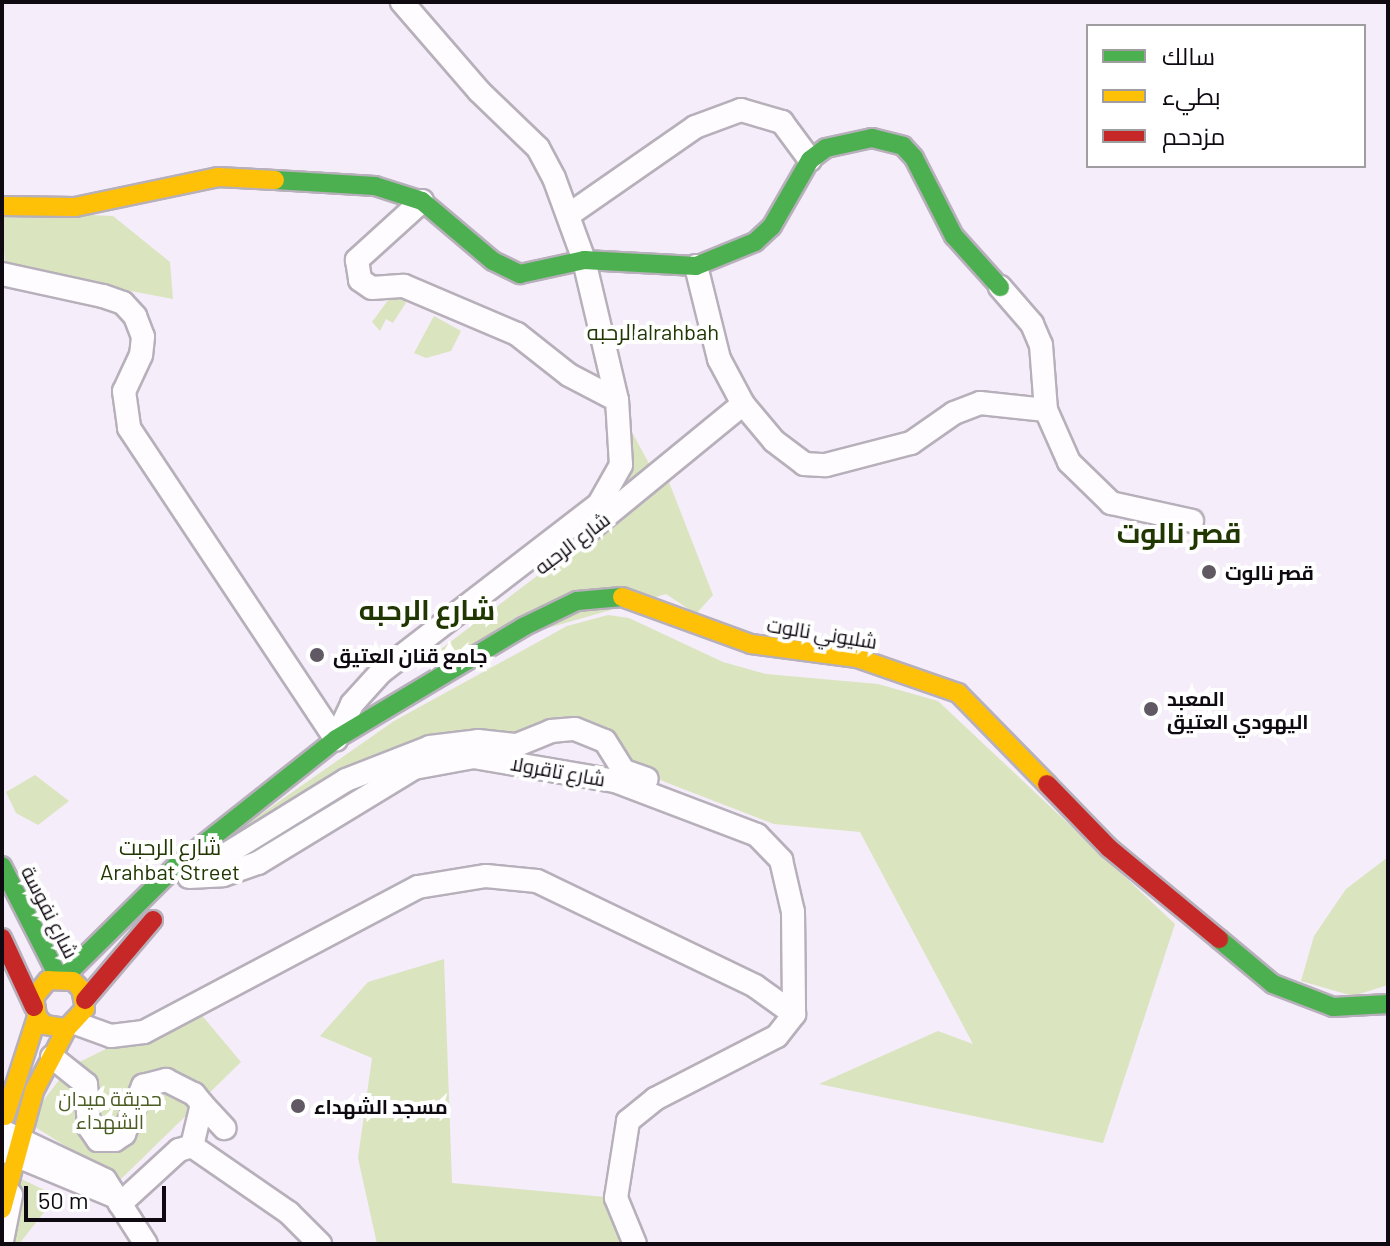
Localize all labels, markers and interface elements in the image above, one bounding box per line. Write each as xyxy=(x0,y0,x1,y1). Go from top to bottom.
legend xyxy=(1086,24,1366,168)
text: سالك xyxy=(1162,41,1215,70)
text: بطيء xyxy=(1162,81,1221,110)
text: مزدحم xyxy=(1162,121,1225,150)
district label: الرحبهalrahbah xyxy=(587,319,719,345)
street label: شارع الرحبه xyxy=(530,507,614,579)
district label: قصر نالوت xyxy=(1117,515,1241,549)
place label: قصر نالوت xyxy=(1225,560,1314,584)
marker: قصر نالوت xyxy=(1200,563,1218,581)
district label: شارع الرحبه xyxy=(359,592,495,626)
street label: شليوني نالوت xyxy=(765,612,879,654)
place label: جامع قنان العتيق xyxy=(333,643,488,667)
marker: جامع قنان العتيق xyxy=(308,646,326,664)
place label: المعبد اليهودي العتيق xyxy=(1167,686,1309,733)
marker: المعبد اليهودي العتيق xyxy=(1142,700,1160,718)
street label: شارع تاقرولا xyxy=(509,751,607,791)
district label: شارع الرحبت Arahbat Street xyxy=(86,833,254,884)
street label: شارع نفوسة xyxy=(16,862,84,962)
park label: حديقة ميدان الشهداء xyxy=(58,1087,162,1134)
place label: مسجد الشهداء xyxy=(314,1094,448,1118)
marker: مسجد الشهداء xyxy=(289,1097,307,1115)
scale bar xyxy=(28,1170,170,1220)
text: 50 m xyxy=(38,1185,89,1214)

